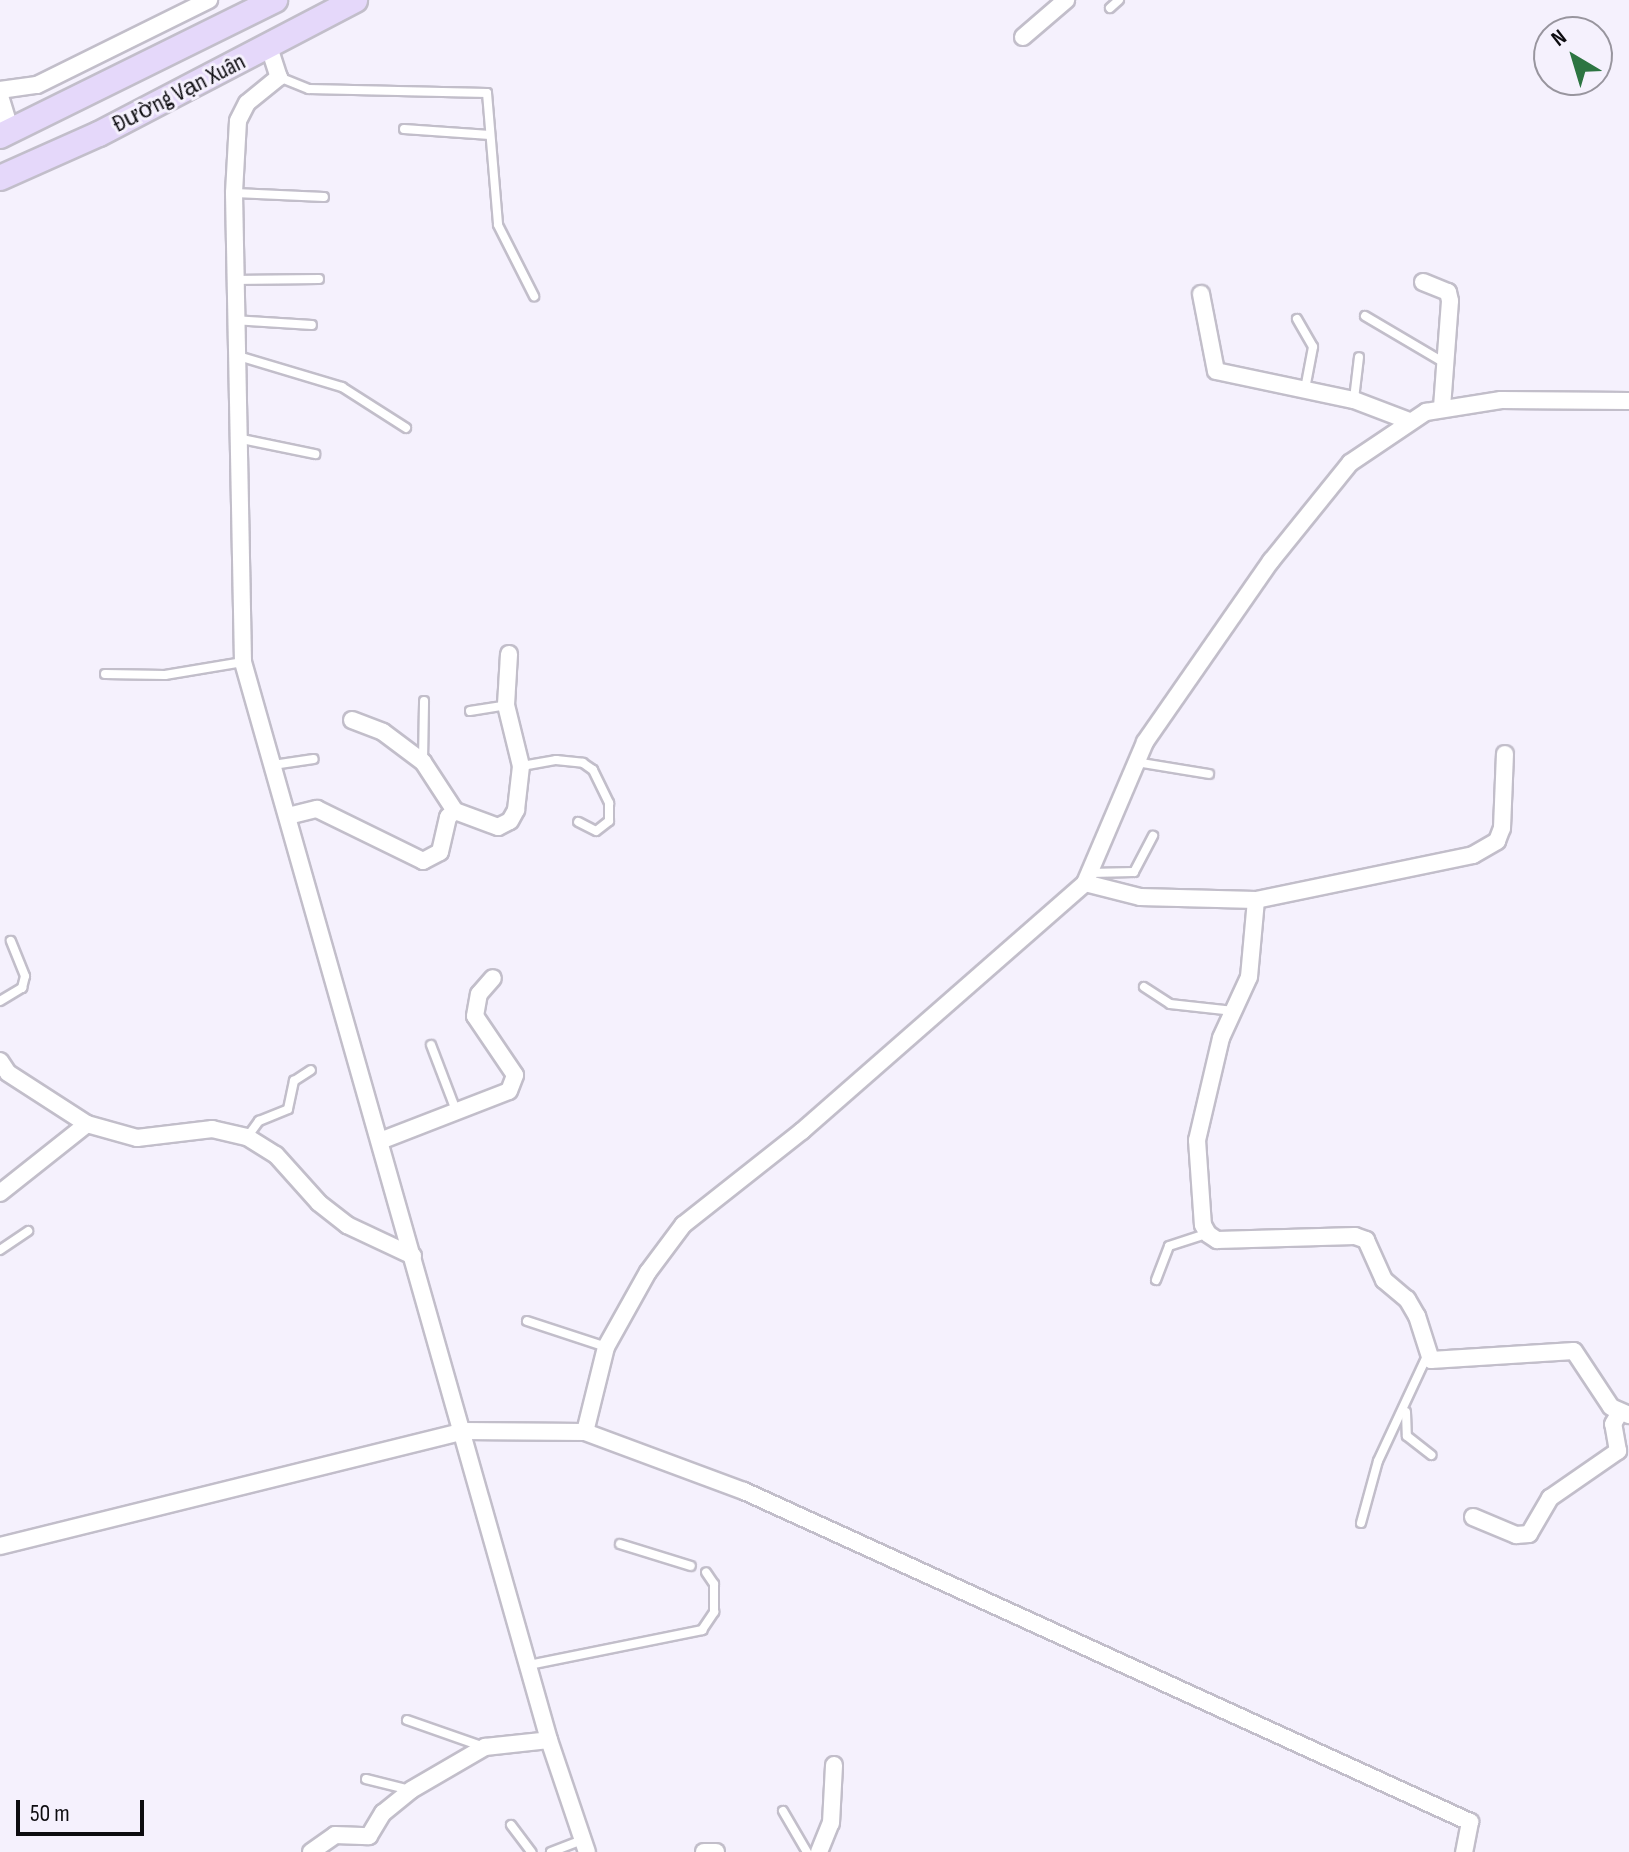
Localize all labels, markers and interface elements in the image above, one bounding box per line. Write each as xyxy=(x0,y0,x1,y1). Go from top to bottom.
north arrow xyxy=(1533,16,1613,96)
text: N xyxy=(1546,24,1572,53)
street label: Đường Vạn Xuân xyxy=(108,47,250,139)
scale bar xyxy=(20,1784,148,1834)
text: 50 m xyxy=(30,1799,70,1828)

